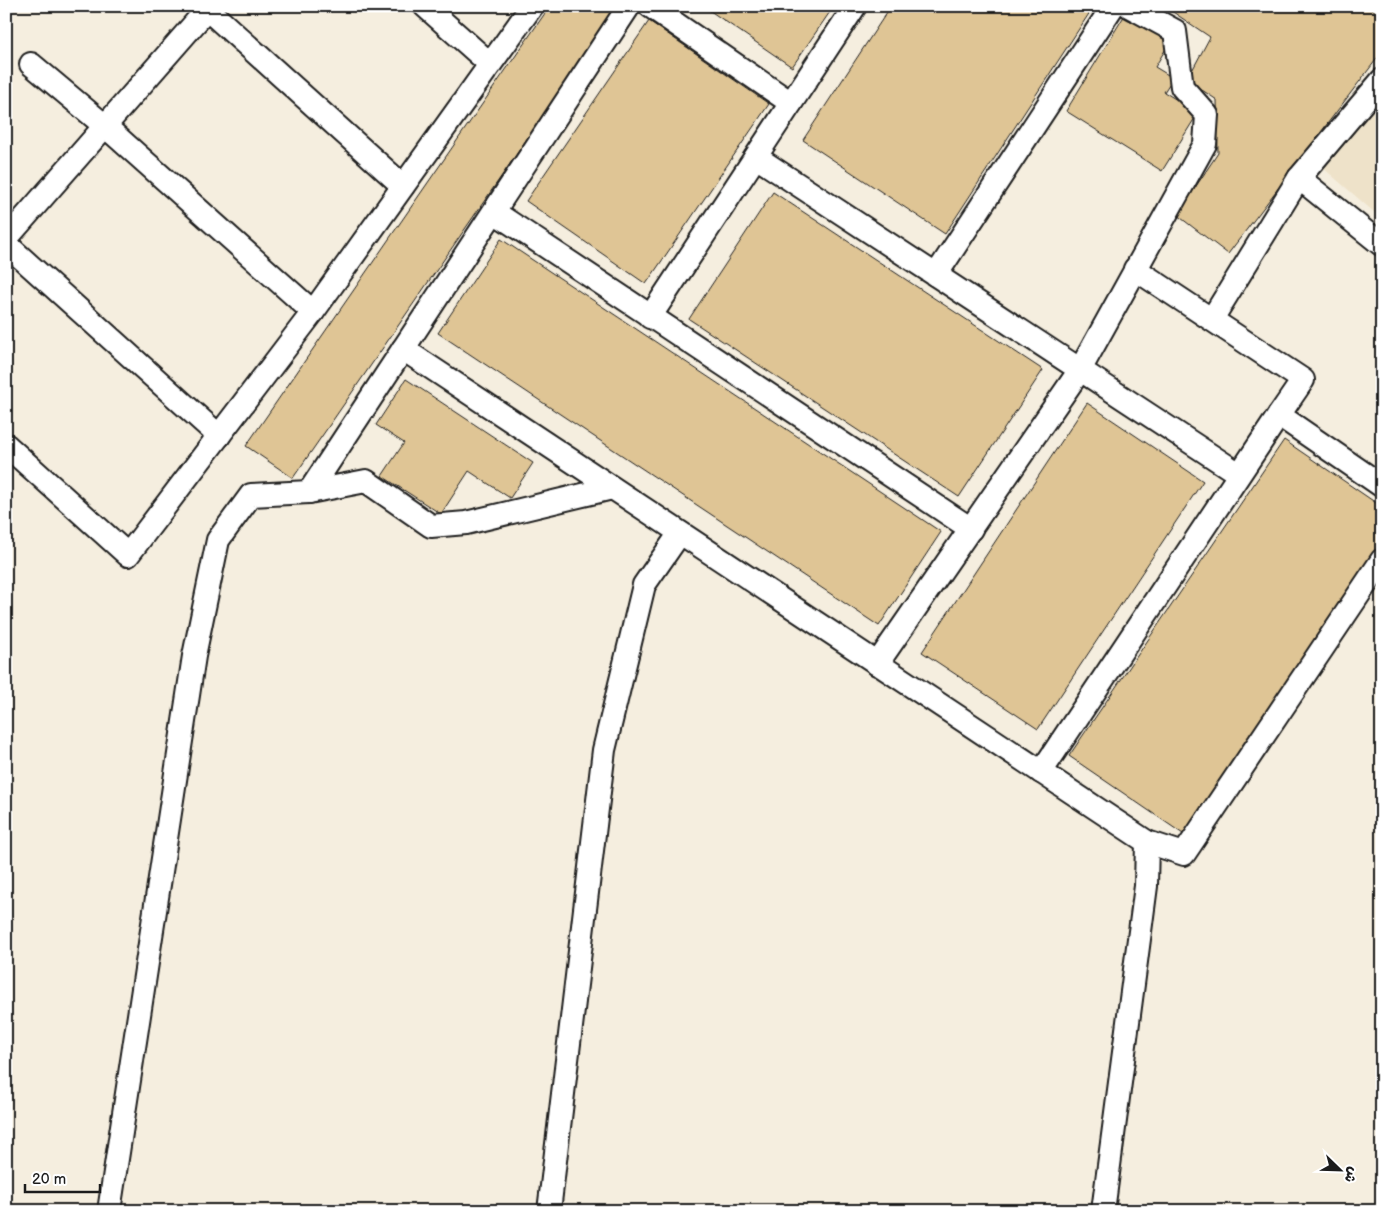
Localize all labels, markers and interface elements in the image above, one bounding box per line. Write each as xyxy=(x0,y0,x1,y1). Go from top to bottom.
north arrow xyxy=(1316,1144,1366,1194)
scale bar xyxy=(25,1162,100,1194)
text: ش xyxy=(1341,1164,1362,1185)
text: 20 m xyxy=(32,1170,66,1189)

